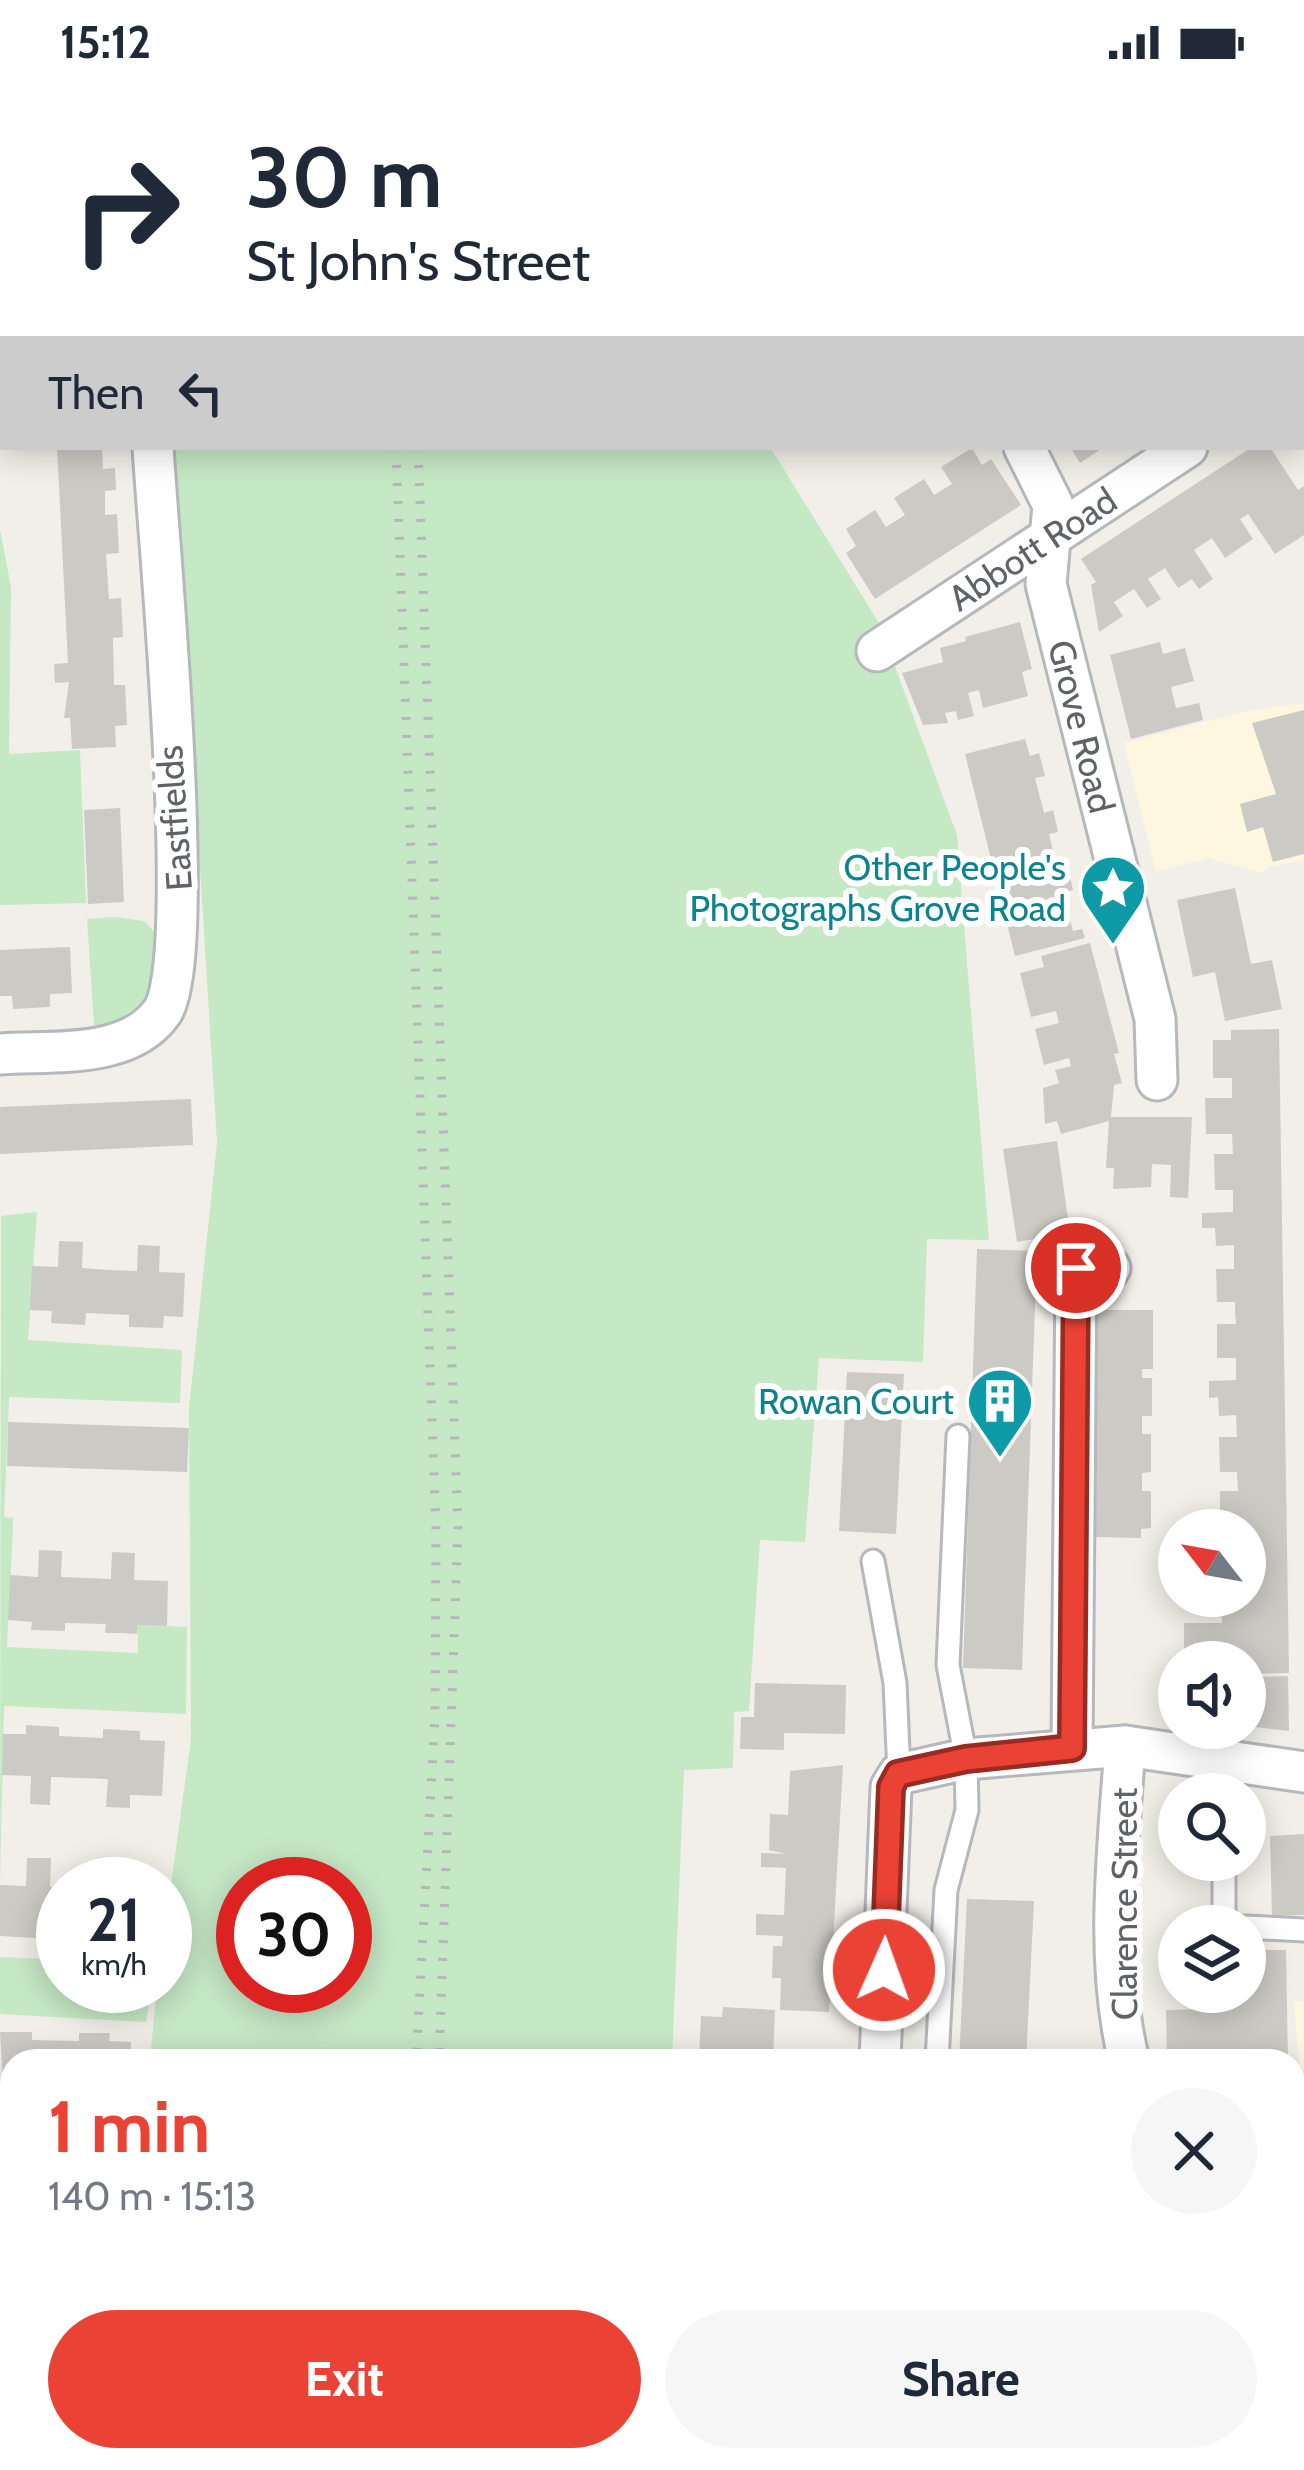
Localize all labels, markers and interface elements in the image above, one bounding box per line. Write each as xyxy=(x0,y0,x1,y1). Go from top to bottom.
text: 15:12 xyxy=(60,15,151,69)
text: 30 m xyxy=(246,126,442,228)
icon: right xyxy=(48,132,204,288)
text: St John's Street xyxy=(246,228,590,294)
icon: left xyxy=(168,360,234,426)
text: Then xyxy=(48,366,144,420)
street label: Abbott Road xyxy=(940,478,1125,620)
street label: Grove Road xyxy=(1039,636,1124,817)
street label: Eastfields xyxy=(147,744,201,892)
place label: Other People's Photographs Grove Road xyxy=(689,845,1066,930)
place icon: Other People's Photographs Grove Road xyxy=(1078,853,1148,947)
pin xyxy=(1025,1217,1127,1319)
icon: arrive xyxy=(1043,1235,1109,1301)
building icon: Rowan Court xyxy=(965,1366,1035,1460)
place label: Rowan Court xyxy=(758,1379,954,1423)
north arrow xyxy=(1158,1509,1266,1617)
map controls xyxy=(1158,1509,1266,2013)
button: sound xyxy=(1158,1641,1266,1749)
button: search xyxy=(1158,1773,1266,1881)
street label: Clarence Street xyxy=(1102,1788,1146,2020)
speed limit sign: 30 xyxy=(216,1857,372,2013)
text: 21 xyxy=(87,1883,141,1956)
button: layers xyxy=(1158,1905,1266,2013)
position arrow xyxy=(821,1907,947,2033)
text: km/h xyxy=(81,1946,147,1983)
text: 1 min xyxy=(48,2083,210,2170)
button: close xyxy=(1131,2088,1257,2214)
text: 140 m · 15:13 xyxy=(48,2172,256,2220)
button: Exit xyxy=(48,2310,641,2448)
button: Share xyxy=(665,2310,1257,2448)

